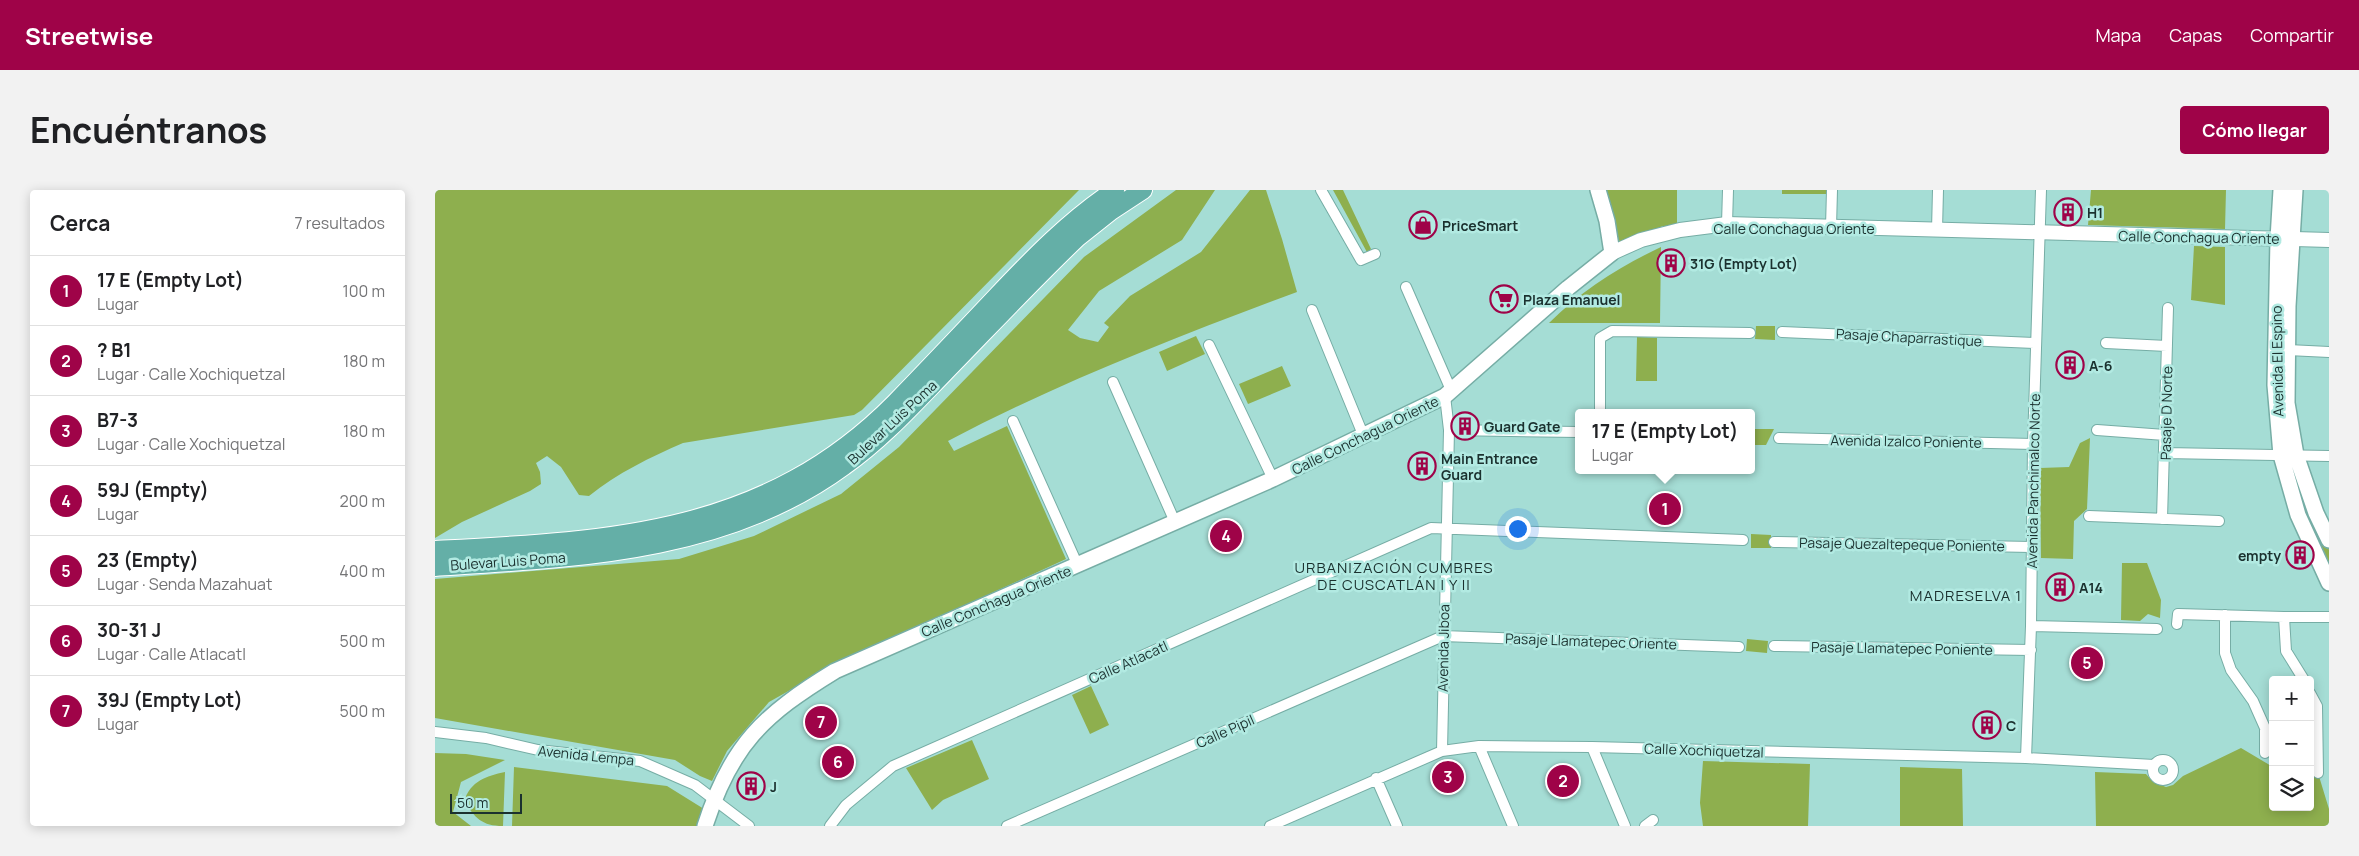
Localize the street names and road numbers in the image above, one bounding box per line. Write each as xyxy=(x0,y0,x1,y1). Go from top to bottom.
street label: Calle Conchagua Oriente xyxy=(1713,219,1875,238)
street label: Calle Conchagua Oriente xyxy=(2118,226,2280,248)
street label: Avenida El Espino xyxy=(2267,305,2287,417)
street label: Pasaje Chaparrastique xyxy=(1835,324,1983,350)
street label: Pasaje D Norte xyxy=(2156,366,2176,460)
street label: Bulevar Luis Poma xyxy=(843,376,941,468)
street label: Calle Conchagua Oriente xyxy=(1288,391,1442,479)
street label: Avenida Panchimalco Norte xyxy=(2022,393,2044,569)
street label: Avenida Izalco Poniente xyxy=(1830,430,1982,452)
street label: Pasaje Quezaltepeque Poniente xyxy=(1799,533,2005,555)
street label: Bulevar Luis Poma xyxy=(450,547,566,575)
street label: Calle Conchagua Oriente xyxy=(918,561,1074,641)
street label: Avenida Jiboa xyxy=(1433,604,1453,692)
street label: Pasaje Llamatepec Oriente xyxy=(1505,629,1677,653)
street label: Calle Atlacatl xyxy=(1085,636,1171,688)
street label: Pasaje Llamatepec Poniente xyxy=(1811,637,1993,659)
street label: Calle Pipil xyxy=(1193,710,1257,752)
street label: Calle Xochiquetzal xyxy=(1644,738,1764,762)
street label: Avenida Lempa xyxy=(537,741,635,769)

